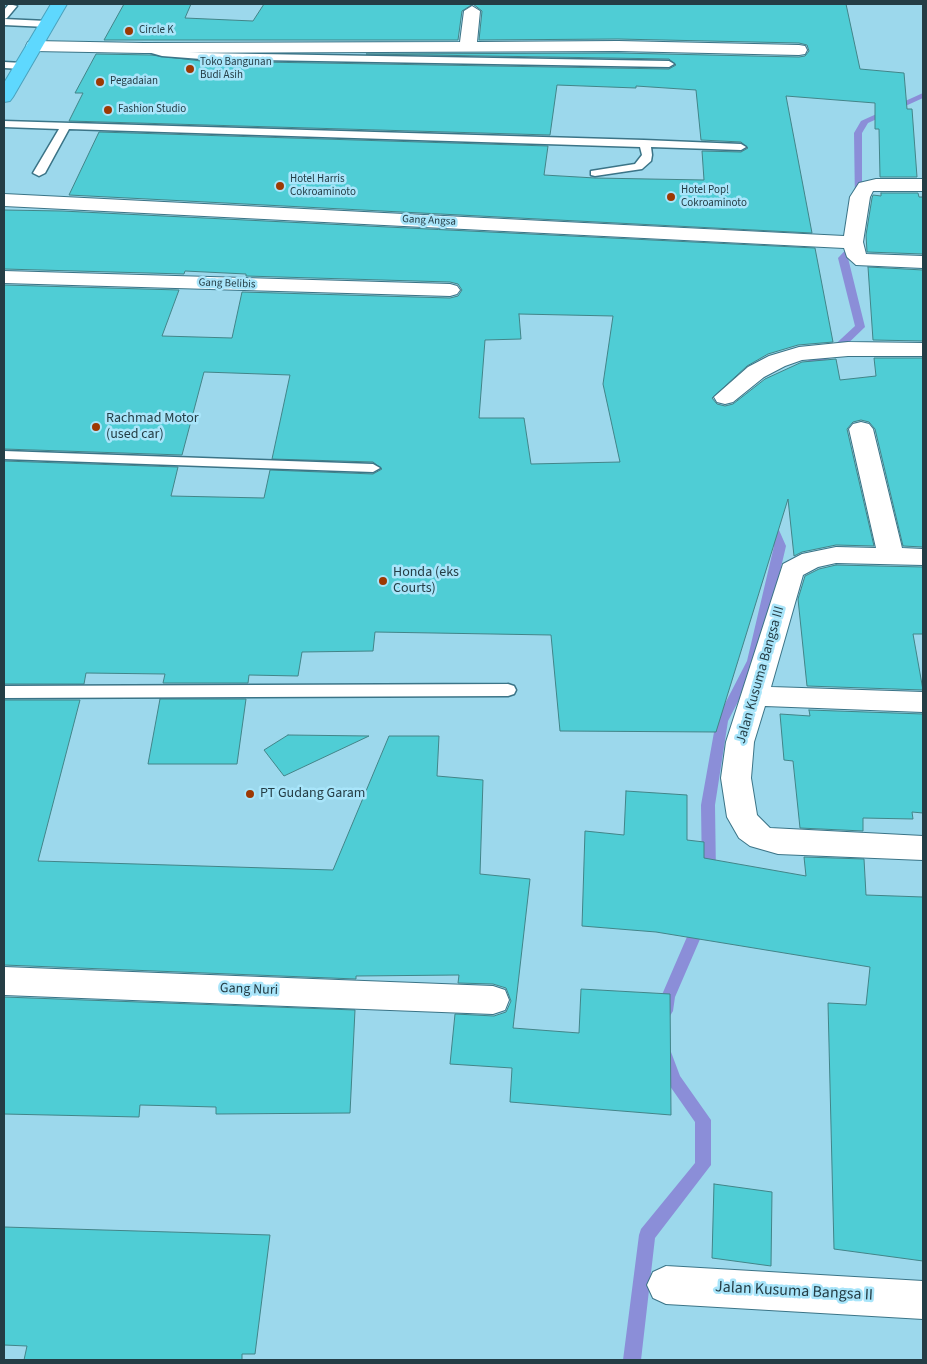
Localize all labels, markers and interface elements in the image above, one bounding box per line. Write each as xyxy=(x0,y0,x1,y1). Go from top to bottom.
place label: Circle K xyxy=(139,24,174,38)
marker: Circle K xyxy=(123,25,135,37)
place label: Toko Bangunan Budi Asih xyxy=(200,56,272,82)
marker: Toko Bangunan Budi Asih xyxy=(184,63,196,75)
place label: Pegadaian xyxy=(110,75,158,89)
marker: Pegadaian xyxy=(94,76,106,88)
place label: Fashion Studio xyxy=(118,103,186,117)
marker: Fashion Studio xyxy=(102,104,114,116)
place label: Hotel Harris Cokroaminoto xyxy=(290,173,356,199)
marker: Hotel Harris Cokroaminoto xyxy=(274,180,286,192)
place label: Hotel Pop! Cokroaminoto xyxy=(681,184,747,210)
marker: Hotel Pop! Cokroaminoto xyxy=(665,191,677,203)
street label: Gang Angsa xyxy=(402,213,456,229)
street label: Gang Belibis xyxy=(198,276,256,292)
place label: Rachmad Motor (used car) xyxy=(106,411,199,444)
marker: Rachmad Motor (used car) xyxy=(90,421,102,433)
place label: Honda (eks Courts) xyxy=(393,565,459,598)
marker: Honda (eks Courts) xyxy=(377,575,389,587)
street label: Jalan Kusuma Bangsa III xyxy=(733,604,789,746)
place label: PT Gudang Garam xyxy=(260,786,365,802)
marker: PT Gudang Garam xyxy=(244,788,256,800)
street label: Gang Nuri xyxy=(220,981,278,999)
street label: Jalan Kusuma Bangsa II xyxy=(715,1278,873,1306)

